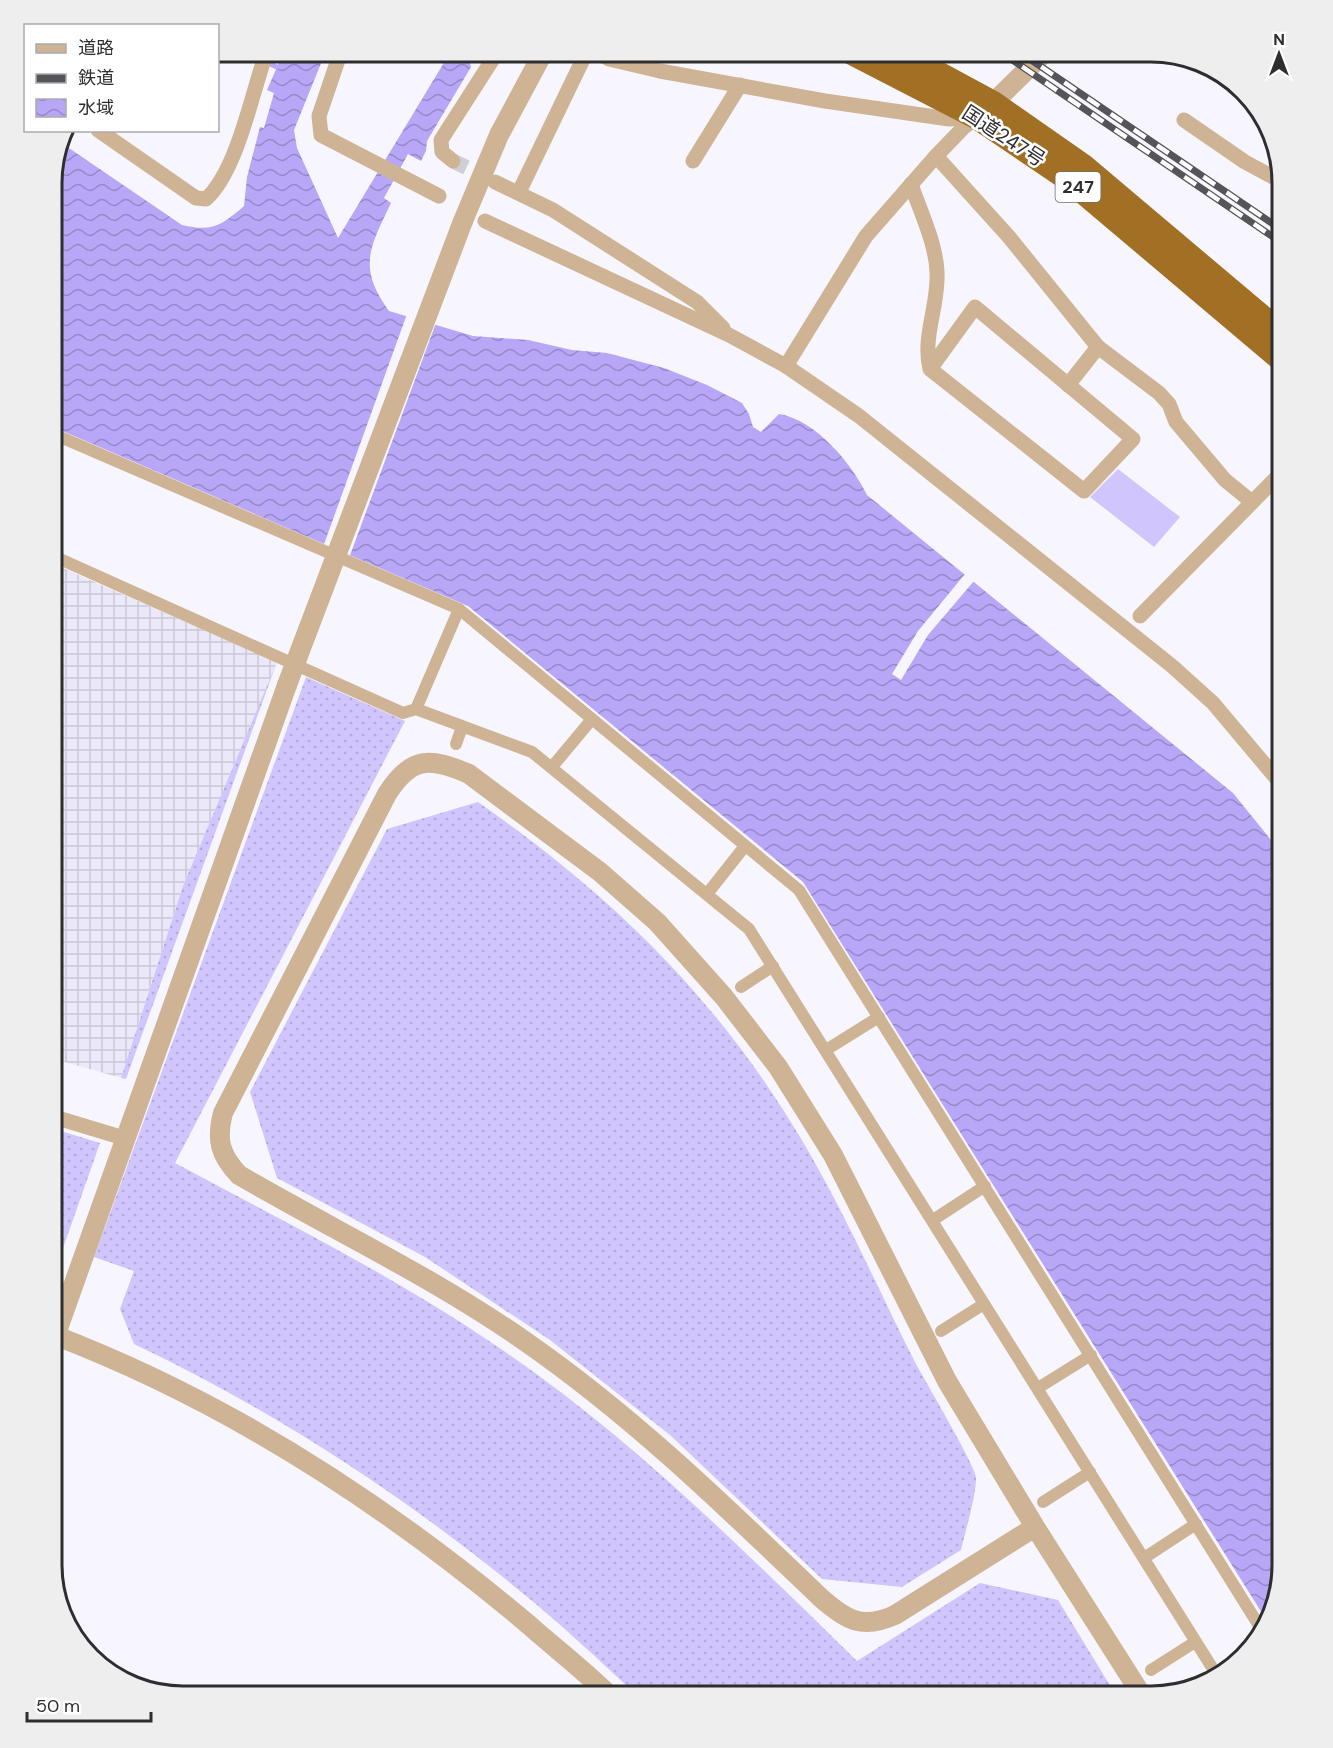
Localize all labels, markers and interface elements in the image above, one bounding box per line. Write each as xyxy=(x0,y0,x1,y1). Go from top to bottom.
legend xyxy=(24,24,219,132)
north arrow xyxy=(1249,24,1309,84)
text: N xyxy=(1273,29,1285,50)
text: 道路 xyxy=(78,36,114,60)
text: 鉄道 xyxy=(78,66,114,90)
text: 水域 xyxy=(78,96,114,120)
street label: 国道247号 xyxy=(958,99,1050,173)
road number: 247 xyxy=(1056,172,1100,202)
scale bar xyxy=(27,1685,152,1723)
text: 50 m xyxy=(36,1694,80,1718)

